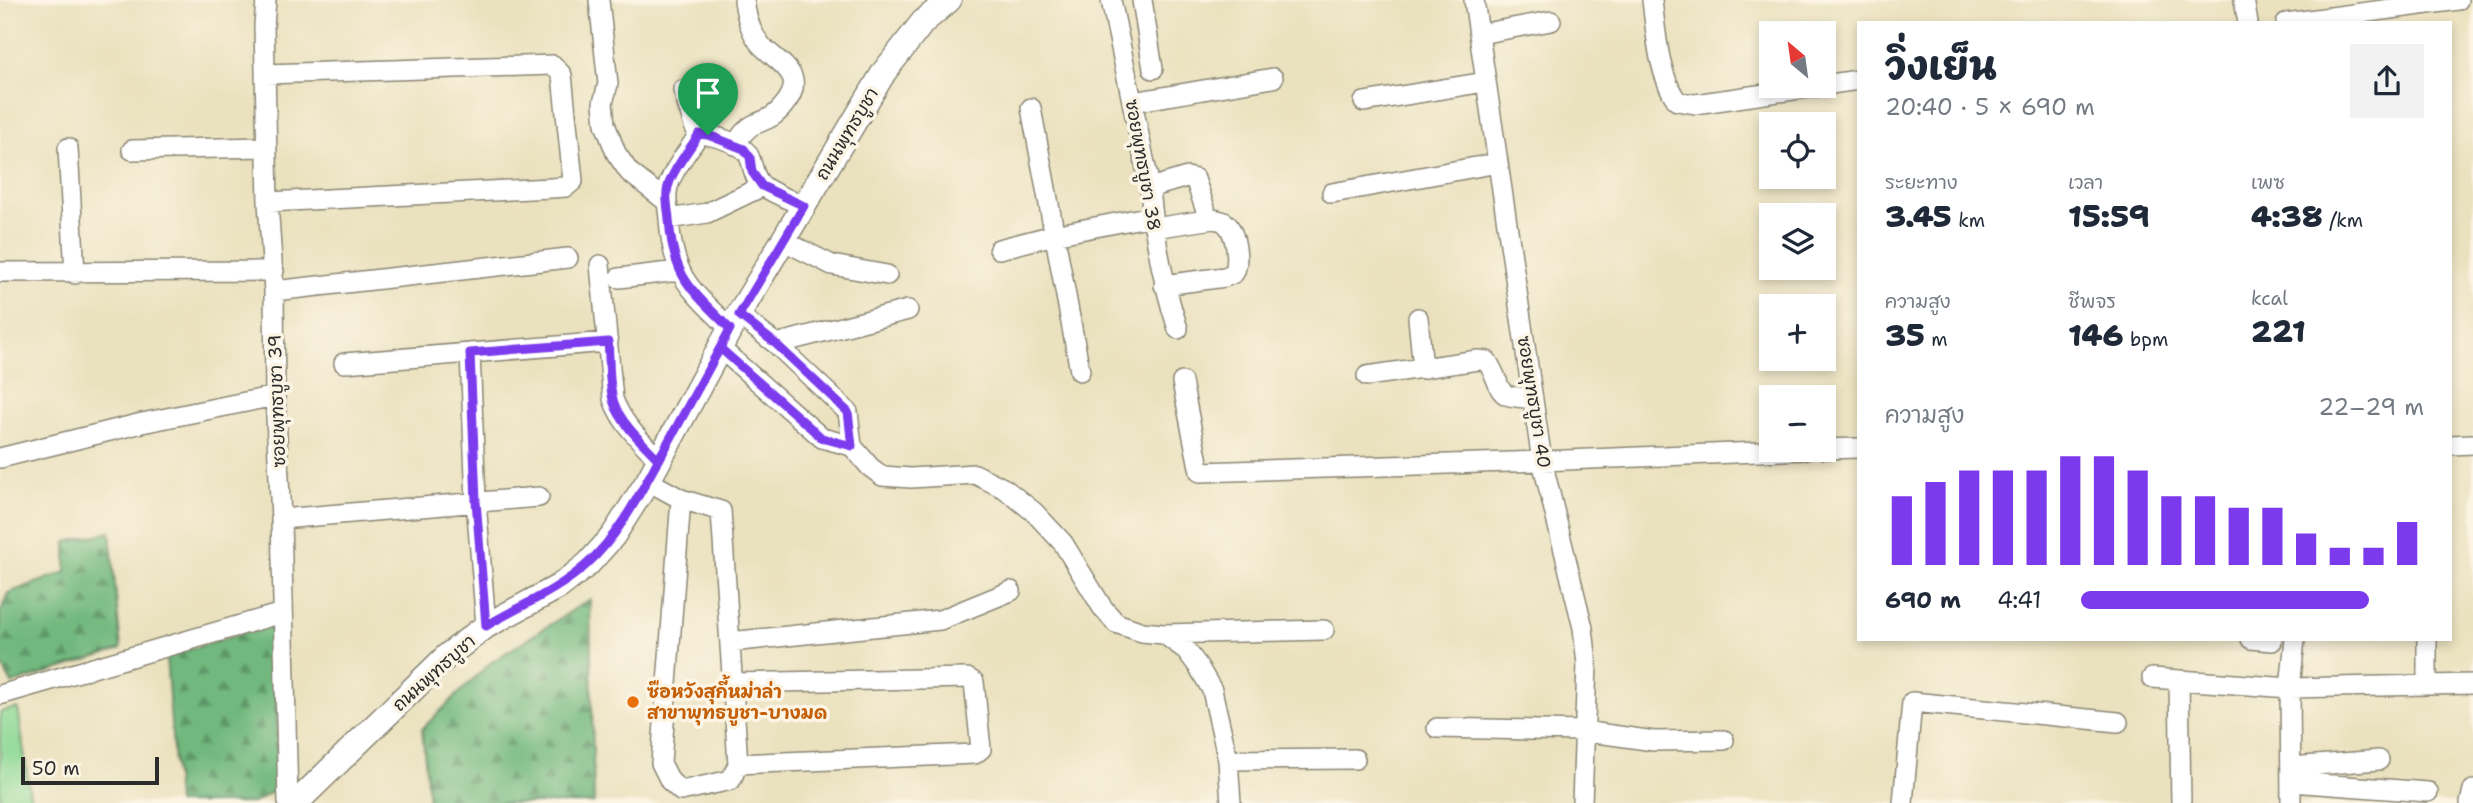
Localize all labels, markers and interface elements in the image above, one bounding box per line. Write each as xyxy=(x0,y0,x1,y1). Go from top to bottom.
north arrow xyxy=(1759,21,1836,98)
map controls xyxy=(1759,21,1836,462)
text: วิ่งเย็น xyxy=(1885,40,1997,91)
button: share xyxy=(2350,44,2424,118)
pin xyxy=(678,63,738,135)
icon: arrive xyxy=(689,74,727,112)
street label: ถนนพุทธบูชา xyxy=(810,83,886,186)
text: 20:40 · 5 × 690 m xyxy=(1885,92,2095,122)
street label: ซอยพุทธบูชา 38 xyxy=(1118,97,1166,233)
button: locate xyxy=(1759,112,1836,189)
text: ระยะทาง xyxy=(1885,170,1958,195)
text: เวลา xyxy=(2068,170,2103,195)
text: เพซ xyxy=(2251,170,2285,195)
text: 3.45 xyxy=(1885,196,1952,237)
text: 15:59 xyxy=(2068,196,2150,237)
text: 4:38 xyxy=(2251,196,2323,237)
button: layers xyxy=(1759,203,1836,280)
text: km xyxy=(1952,208,1985,233)
text: /km xyxy=(2323,208,2363,233)
text: kcal xyxy=(2251,286,2288,311)
text: ความสูง xyxy=(1885,289,1951,314)
text: ชีพจร xyxy=(2068,289,2116,314)
button: + xyxy=(1759,294,1836,371)
text: 221 xyxy=(2251,311,2306,352)
text: 35 xyxy=(1885,315,1925,356)
text: 146 xyxy=(2068,315,2124,356)
text: m xyxy=(1925,327,1948,352)
text: bpm xyxy=(2124,327,2168,352)
street label: ซอยพุทธบูชา 39 xyxy=(263,334,293,468)
street label: ซอยพุทธบูชา 40 xyxy=(1510,334,1556,470)
button: − xyxy=(1759,385,1836,462)
text: 22–29 m xyxy=(2318,392,2424,422)
text: ความสูง xyxy=(1885,400,1964,430)
text: 690 m xyxy=(1885,585,1961,615)
text: 4:41 xyxy=(1997,585,2042,615)
street label: ถนนพุทธบูชา xyxy=(387,629,482,718)
place label: ซือหวังสุกี้หม่าล่า สาขาพุทธบูชา-บางมด xyxy=(647,674,827,726)
marker: ซือหวังสุกี้หม่าล่า สาขาพุทธบูชา-บางมด xyxy=(625,694,641,710)
scale bar xyxy=(21,754,159,786)
text: 50 m xyxy=(32,756,80,781)

